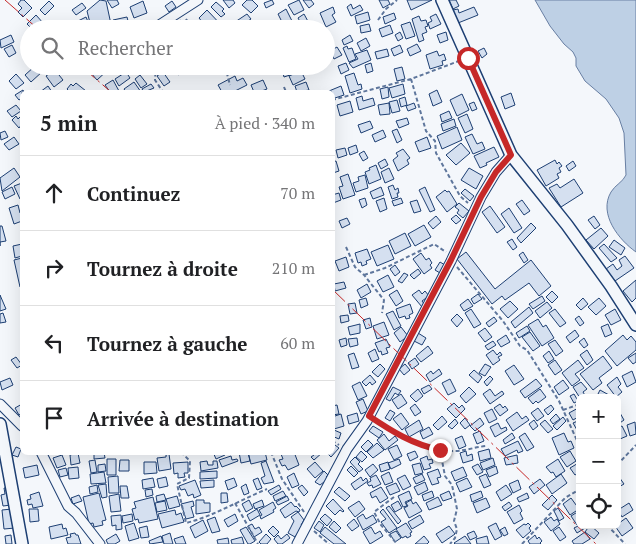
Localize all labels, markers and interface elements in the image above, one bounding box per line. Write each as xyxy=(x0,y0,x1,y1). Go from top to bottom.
search box xyxy=(20,20,335,75)
icon: search xyxy=(38,34,66,62)
text: Rechercher xyxy=(78,35,173,60)
route start xyxy=(457,47,480,70)
text: 5 min xyxy=(40,109,97,137)
text: À pied · 340 m xyxy=(215,112,315,134)
icon: ahead xyxy=(40,179,68,207)
text: Continuez xyxy=(87,181,180,206)
text: 70 m xyxy=(280,182,315,204)
icon: right xyxy=(40,254,68,282)
text: Tournez à droite xyxy=(87,256,238,281)
text: 210 m xyxy=(272,257,315,279)
icon: left xyxy=(40,329,68,357)
text: Tournez à gauche xyxy=(87,331,248,356)
text: 60 m xyxy=(280,332,315,354)
map controls xyxy=(576,394,621,529)
button: + xyxy=(576,394,621,439)
icon: arrive xyxy=(40,404,68,432)
text: Arrivée à destination xyxy=(87,406,279,431)
route end xyxy=(429,439,452,462)
button: − xyxy=(576,439,621,484)
button: locate xyxy=(576,484,621,529)

